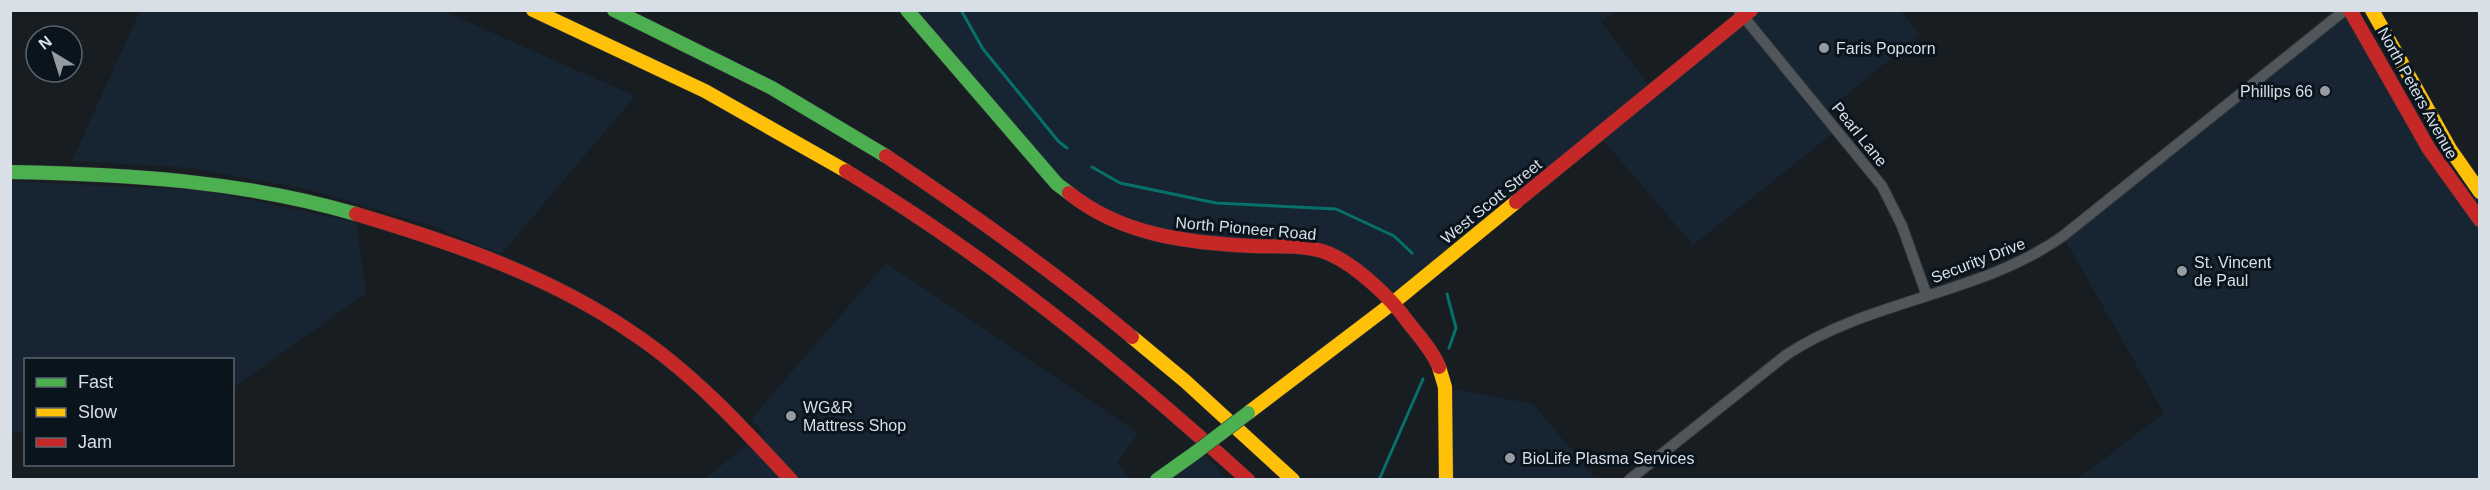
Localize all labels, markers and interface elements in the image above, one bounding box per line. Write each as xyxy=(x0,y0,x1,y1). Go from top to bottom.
north arrow xyxy=(24,24,84,84)
street label: North Peters Avenue xyxy=(2374,25,2461,162)
text: N xyxy=(35,32,55,53)
place label: Faris Popcorn xyxy=(1836,40,1936,57)
marker: Faris Popcorn xyxy=(1817,41,1831,55)
place label: Phillips 66 xyxy=(2240,83,2313,100)
marker: Phillips 66 xyxy=(2318,84,2332,98)
street label: Pearl Lane xyxy=(1829,99,1891,170)
street label: West Scott Street xyxy=(1438,155,1545,247)
street label: North Pioneer Road xyxy=(1175,214,1317,243)
street label: Security Drive xyxy=(1929,235,2028,286)
place label: St. Vincent de Paul xyxy=(2194,254,2272,289)
marker: St. Vincent de Paul xyxy=(2175,264,2189,278)
legend xyxy=(24,358,234,466)
text: Fast xyxy=(78,372,113,392)
place label: WG&R Mattress Shop xyxy=(803,399,906,434)
text: Slow xyxy=(78,402,118,422)
marker: WG&R Mattress Shop xyxy=(784,409,798,423)
text: Jam xyxy=(78,432,112,452)
place label: BioLife Plasma Services xyxy=(1522,450,1695,467)
marker: BioLife Plasma Services xyxy=(1503,451,1517,465)

